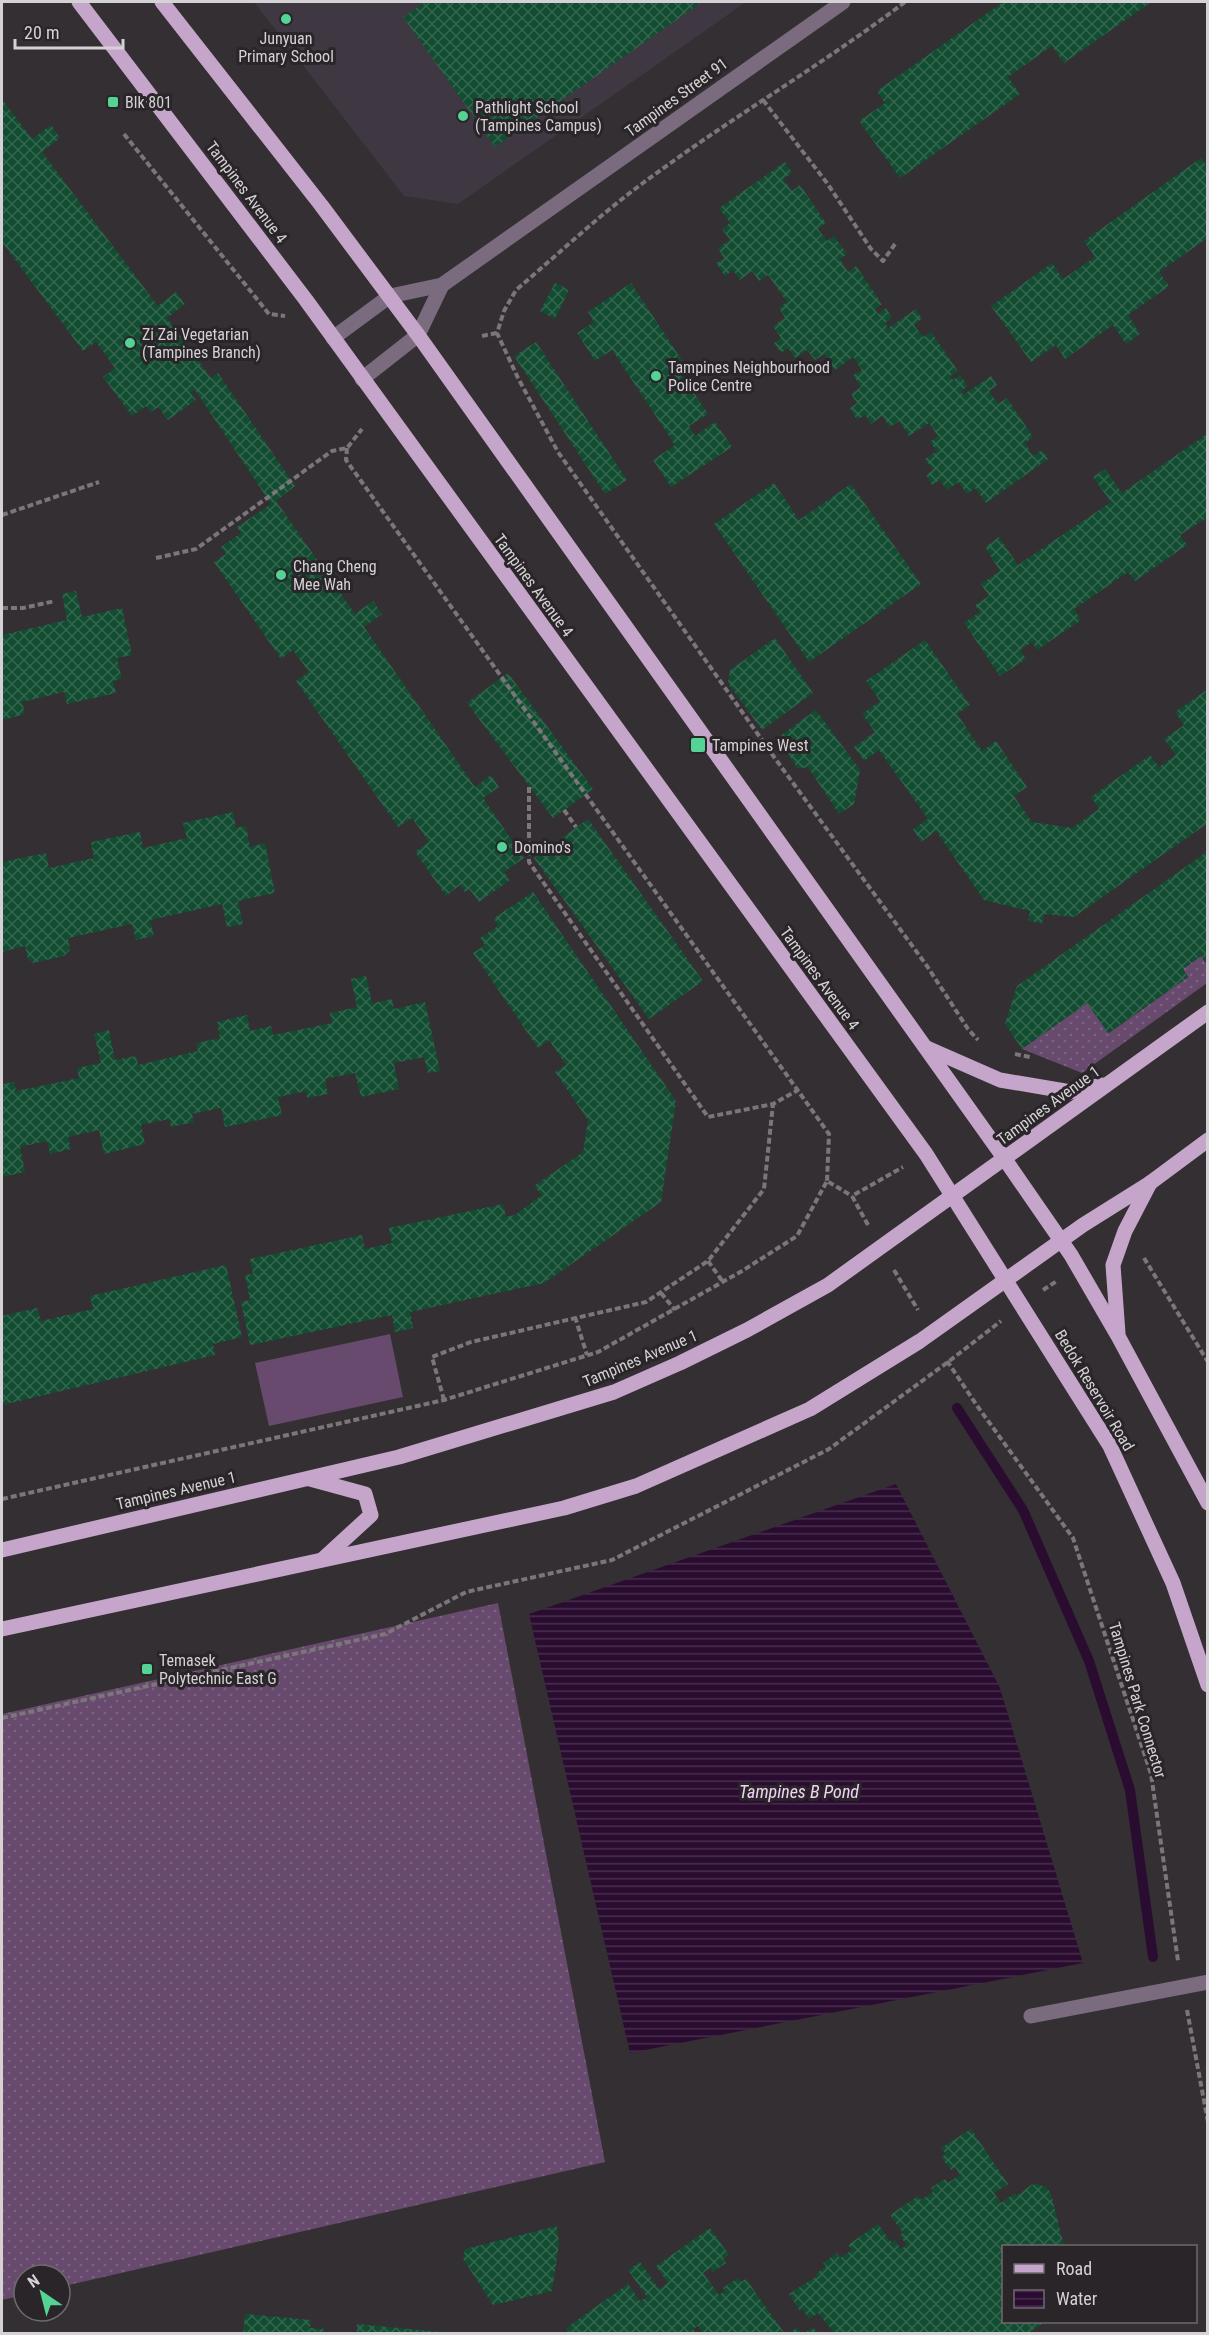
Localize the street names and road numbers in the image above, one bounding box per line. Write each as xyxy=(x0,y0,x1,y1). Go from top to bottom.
street label: Tampines Street 91 xyxy=(621,54,731,141)
street label: Tampines Avenue 4 xyxy=(202,138,291,247)
street label: Tampines Avenue 4 xyxy=(490,530,577,641)
street label: Tampines Avenue 4 xyxy=(776,923,863,1034)
street label: Tampines Avenue 1 xyxy=(993,1062,1103,1149)
street label: Tampines Avenue 1 xyxy=(580,1326,700,1391)
street label: Bedok Reservoir Road xyxy=(1051,1326,1138,1454)
street label: Tampines Avenue 1 xyxy=(114,1467,238,1514)
street label: Tampines Park Connector xyxy=(1105,1620,1170,1781)

